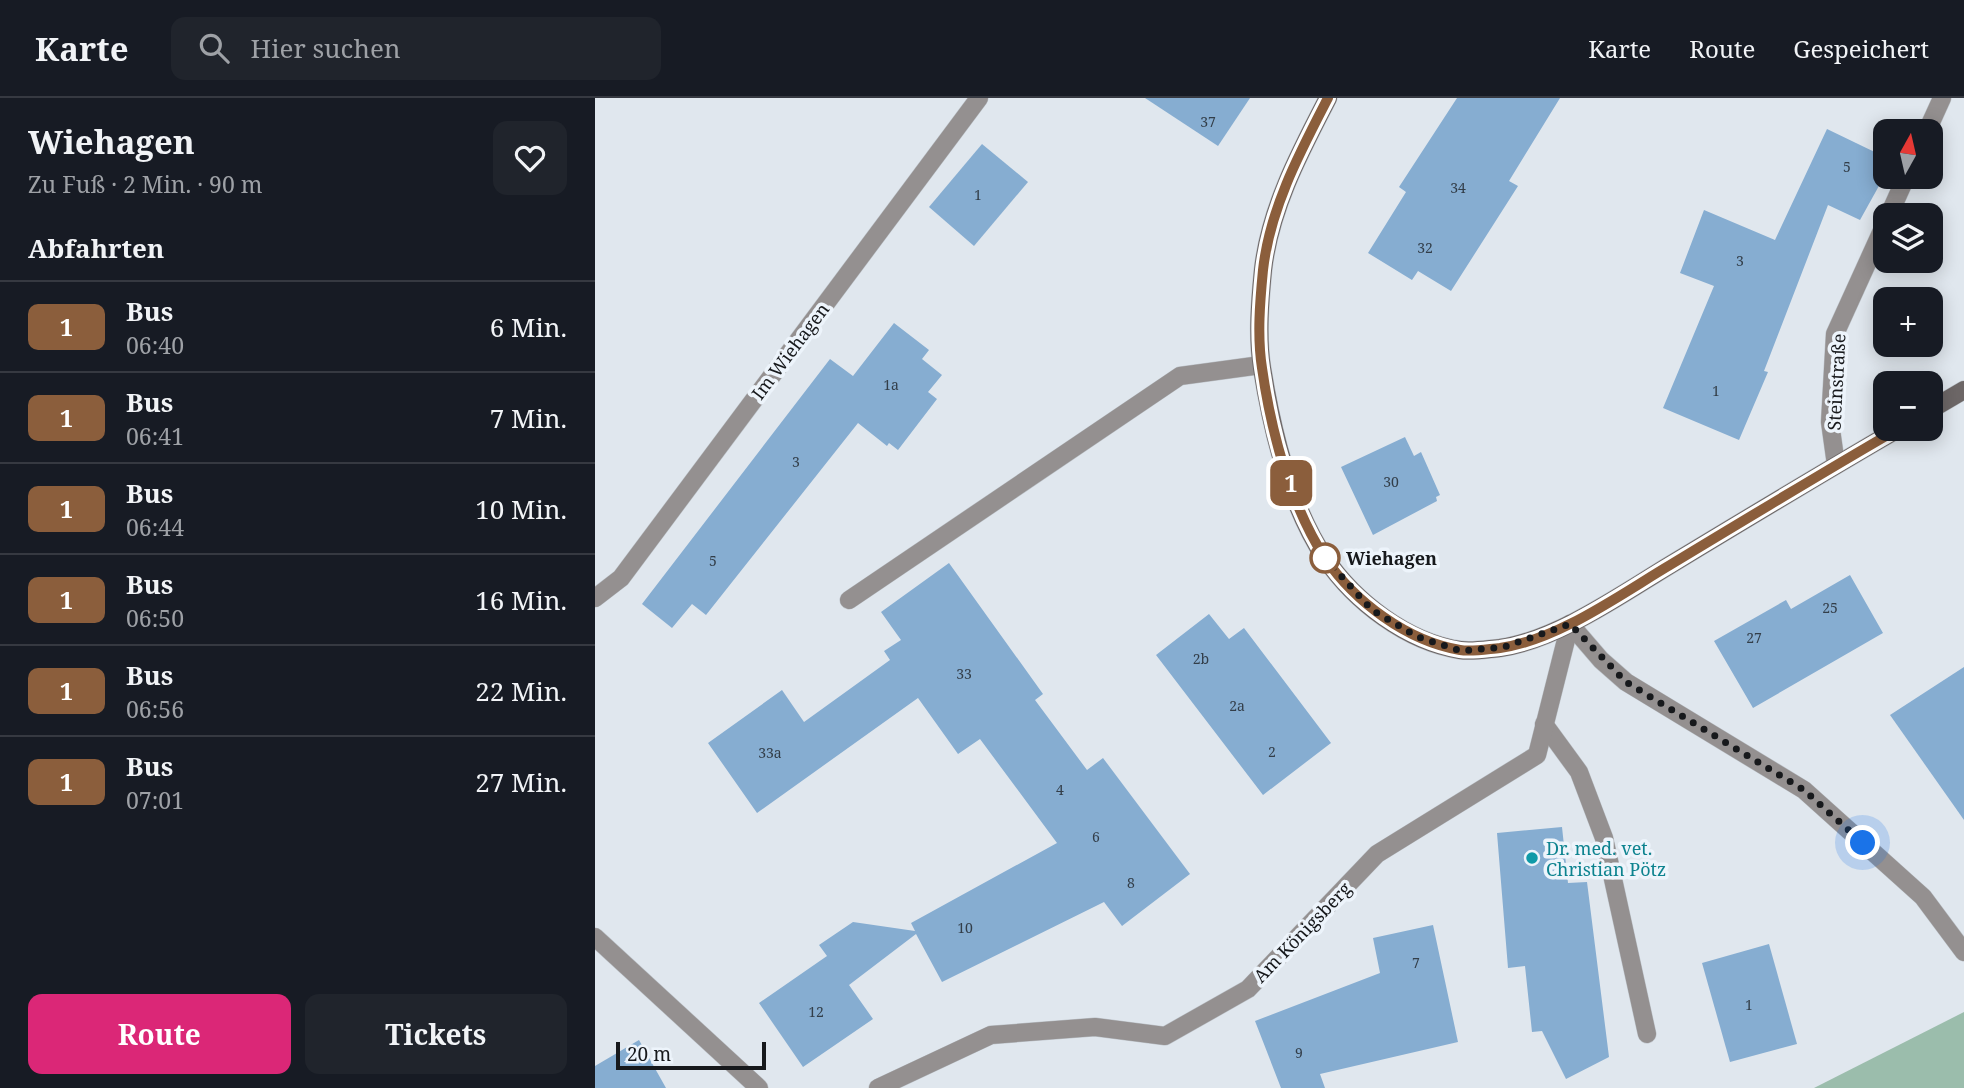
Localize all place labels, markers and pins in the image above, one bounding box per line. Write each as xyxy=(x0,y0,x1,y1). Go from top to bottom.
marker: Wiehagen xyxy=(1310,543,1340,573)
place label: Wiehagen xyxy=(1346,546,1437,570)
place label: Dr. med. vet. Christian Pötz xyxy=(1546,836,1666,881)
marker: Dr. med. vet. Christian Pötz xyxy=(1524,850,1540,866)

